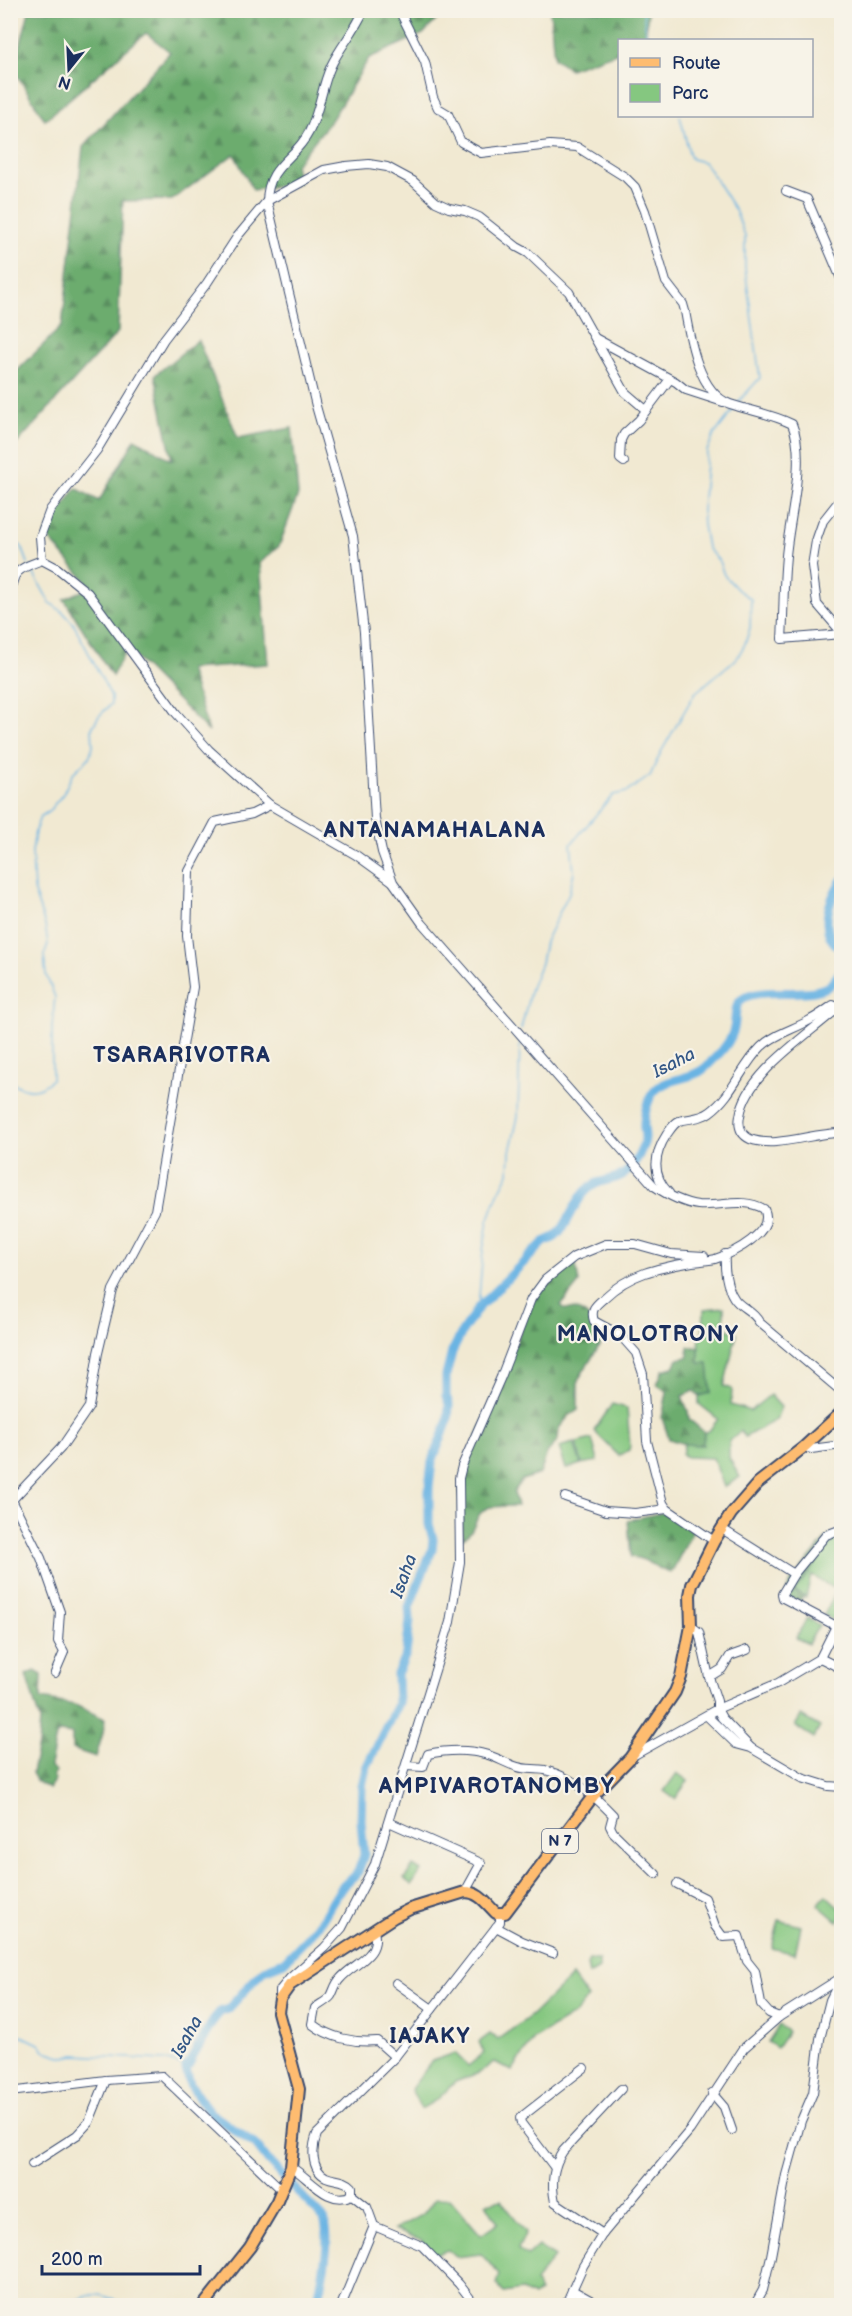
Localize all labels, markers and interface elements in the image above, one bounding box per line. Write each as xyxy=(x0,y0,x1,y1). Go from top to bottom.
north arrow xyxy=(39,39,99,99)
legend xyxy=(618,39,813,117)
text: Route xyxy=(672,53,721,74)
text: N xyxy=(56,71,73,93)
text: Parc xyxy=(672,83,709,104)
district label: ANTANAMAHALANA xyxy=(322,817,547,844)
district label: TSARARIVOTRA xyxy=(93,1042,271,1069)
water label: Isaha xyxy=(648,1043,699,1083)
district label: MANOLOTRONY xyxy=(557,1321,739,1348)
water label: Isaha xyxy=(386,1551,422,1602)
district label: AMPIVAROTANOMBY xyxy=(378,1773,615,1800)
road number: N 7 xyxy=(542,1829,578,1853)
water label: Isaha xyxy=(166,2012,207,2063)
district label: IAJAKY xyxy=(389,2023,471,2050)
scale bar xyxy=(42,2238,200,2276)
text: 200 m xyxy=(51,2249,103,2270)

